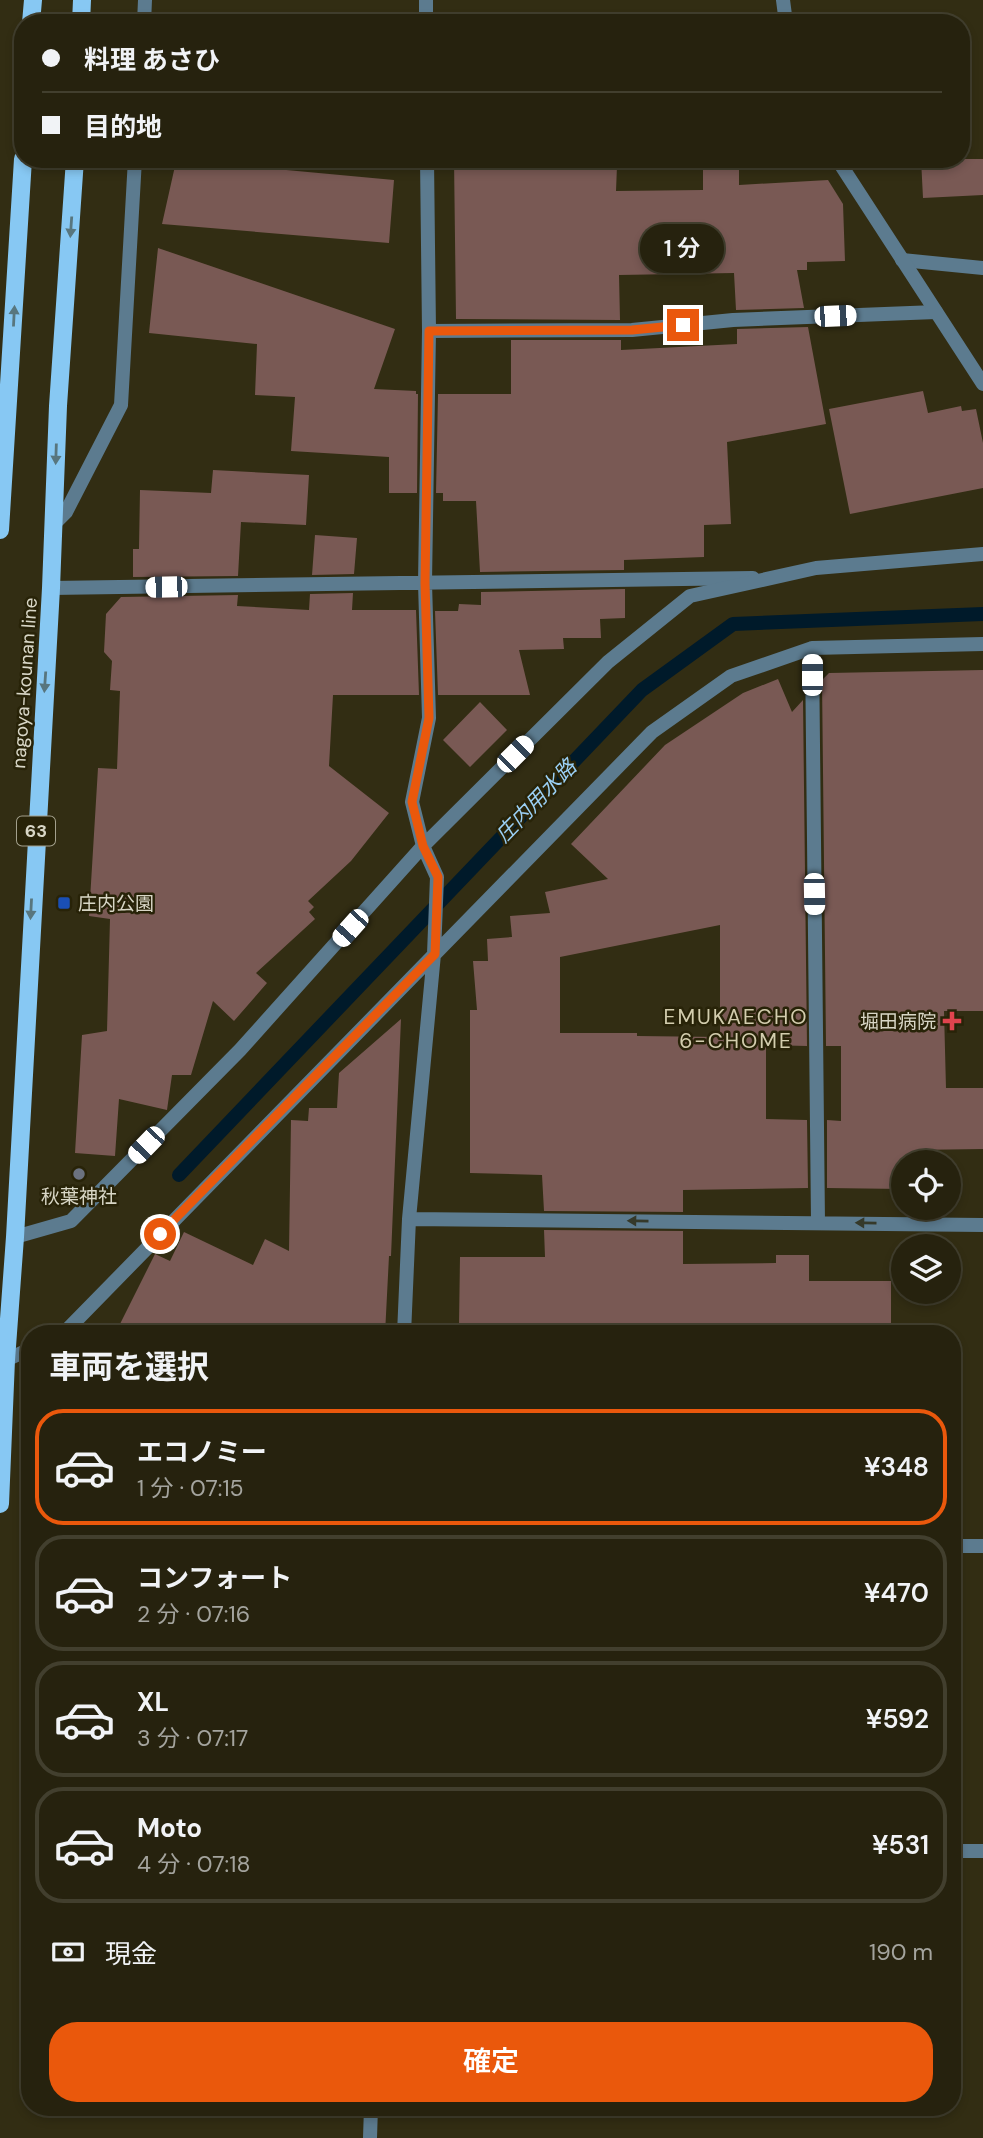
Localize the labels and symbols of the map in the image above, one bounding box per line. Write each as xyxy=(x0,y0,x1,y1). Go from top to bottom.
one-way arrow xyxy=(66,217,77,239)
callout: 1 分 xyxy=(641,224,725,272)
one-way arrow xyxy=(9,304,20,326)
car xyxy=(814,305,857,327)
route end xyxy=(667,309,699,341)
one-way arrow xyxy=(51,444,62,466)
car xyxy=(145,576,188,598)
street label: nagoya-kounan line xyxy=(6,597,43,769)
car xyxy=(802,654,823,696)
one-way arrow xyxy=(39,671,50,693)
car xyxy=(493,732,538,776)
water label: 庄内用水路 xyxy=(489,752,584,848)
road number: 63 xyxy=(17,816,55,846)
car xyxy=(804,873,825,915)
place label: 庄内公園 xyxy=(78,891,154,916)
marker: 庄内公園 xyxy=(56,895,72,911)
one-way arrow xyxy=(26,898,37,920)
car xyxy=(329,905,372,951)
district label: EMUKAECHO 6-CHOME xyxy=(664,1003,808,1055)
place label: 堀田病院 xyxy=(860,1009,936,1034)
marker: 堀田病院 xyxy=(942,1011,962,1031)
car xyxy=(124,1123,169,1167)
marker: 秋葉神社 xyxy=(71,1166,87,1182)
place label: 秋葉神社 xyxy=(41,1184,117,1209)
one-way arrow xyxy=(627,1215,649,1227)
one-way arrow xyxy=(855,1217,877,1229)
route start xyxy=(144,1218,176,1250)

